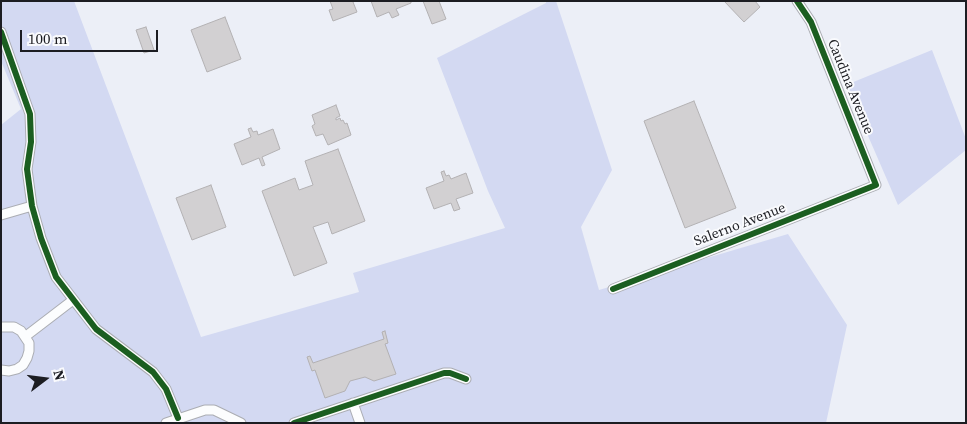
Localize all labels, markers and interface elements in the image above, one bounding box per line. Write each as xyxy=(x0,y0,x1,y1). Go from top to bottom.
scale bar xyxy=(22,20,160,52)
text: 100 m xyxy=(28,28,68,49)
street label: Caudina Avenue xyxy=(823,37,877,137)
street label: Salerno Avenue xyxy=(692,200,788,250)
north arrow xyxy=(20,354,70,404)
text: N xyxy=(49,368,70,383)

